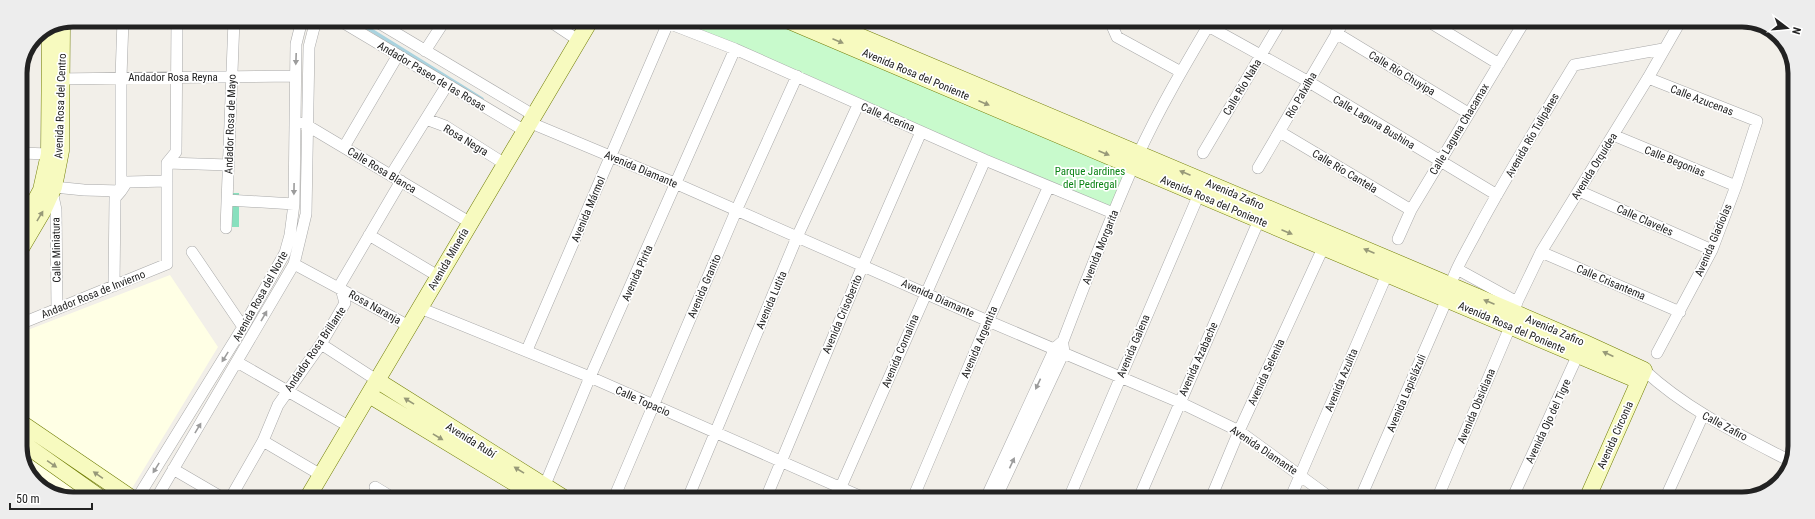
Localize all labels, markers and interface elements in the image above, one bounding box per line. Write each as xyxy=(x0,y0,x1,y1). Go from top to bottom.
north arrow xyxy=(1767,8,1807,48)
text: N xyxy=(1789,26,1803,36)
street label: Andador Paseo de las Rosas xyxy=(375,39,488,114)
one-way arrow xyxy=(833,39,845,45)
street label: Avenida Rosa del Poniente xyxy=(860,46,971,103)
street label: Calle Río Chuyipa xyxy=(1366,48,1437,98)
street label: Avenida Rosa del Centro xyxy=(52,53,69,159)
one-way arrow xyxy=(292,53,299,65)
street label: Calle Río Naha xyxy=(1221,57,1264,118)
street label: Río Palxilha xyxy=(1283,70,1320,120)
street label: Andador Rosa Reyna xyxy=(128,71,218,84)
street label: Andador Rosa de Mayo xyxy=(222,73,239,174)
street label: Calle Laguna Chacamax xyxy=(1427,81,1492,177)
street label: Calle Azucenas xyxy=(1668,82,1735,118)
street label: Avenida Río Tulipánes xyxy=(1503,91,1562,180)
street label: Calle Laguna Bushina xyxy=(1330,93,1417,152)
street label: Calle Acerina xyxy=(859,100,917,135)
one-way arrow xyxy=(978,100,990,106)
street label: Rosa Negra xyxy=(441,122,491,159)
street label: Avenida Orquídea xyxy=(1569,131,1620,202)
street label: Calle Begonias xyxy=(1642,143,1707,180)
street label: Calle Rosa Blanca xyxy=(345,145,418,196)
street label: Calle Río Cantela xyxy=(1310,147,1380,196)
street label: Avenida Diamante xyxy=(602,148,679,191)
one-way arrow xyxy=(1098,150,1109,156)
park label: Parque Jardines del Pedregal xyxy=(1055,165,1125,191)
one-way arrow xyxy=(1179,170,1191,176)
street label: Avenida Rosa del Poniente xyxy=(1158,173,1269,230)
street label: Avenida Mármol xyxy=(569,174,608,244)
street label: Avenida Zafiro xyxy=(1204,176,1266,213)
one-way arrow xyxy=(291,183,297,196)
street label: Calle Claveles xyxy=(1614,202,1675,239)
street label: Avenida Gladiolas xyxy=(1692,202,1735,278)
street label: Avenida Morgarita xyxy=(1080,208,1121,286)
one-way arrow xyxy=(36,211,44,221)
street label: Calle Miniatura xyxy=(49,217,64,283)
street label: Avenida Minería xyxy=(425,226,471,293)
one-way arrow xyxy=(1282,229,1293,235)
street label: Avenida Pirita xyxy=(619,243,656,303)
one-way arrow xyxy=(1363,248,1375,254)
street label: Avenida Rosa del Norte xyxy=(230,249,291,344)
street label: Avenida Granito xyxy=(685,252,724,320)
street label: Calle Crisantema xyxy=(1574,262,1647,303)
street label: Andador Rosa de Invierno xyxy=(39,267,148,321)
street label: Avenida Lutita xyxy=(753,269,789,331)
street label: Avenida Crisoberito xyxy=(820,272,865,356)
street label: Avenida Diamante xyxy=(899,277,976,320)
street label: Rosa Naranja xyxy=(346,288,403,327)
street label: Avenida Rosa del Poniente xyxy=(1456,299,1567,356)
one-way arrow xyxy=(1483,299,1495,306)
street label: Andador Rosa Brillante xyxy=(282,304,349,394)
street label: Avenida Argentita xyxy=(958,304,1000,380)
one-way arrow xyxy=(261,310,268,322)
street label: Avenida Zafiro xyxy=(1524,312,1586,349)
street label: Avenida Cornalina xyxy=(879,313,922,390)
street label: Avenida Galena xyxy=(1114,313,1153,380)
street label: Avenida Azabache xyxy=(1176,320,1221,398)
street label: Avenida Selenita xyxy=(1245,337,1288,408)
street label: Avenida Azulita xyxy=(1322,347,1361,414)
one-way arrow xyxy=(1603,351,1614,357)
one-way arrow xyxy=(221,352,228,363)
street label: Avenida Lapislázuli xyxy=(1384,352,1429,434)
street label: Avenida Obsidiana xyxy=(1455,367,1498,446)
street label: Avenida Ojo del Tigre xyxy=(1523,377,1574,465)
one-way arrow xyxy=(1035,378,1041,390)
street label: Calle Topacio xyxy=(613,384,673,419)
one-way arrow xyxy=(404,397,414,405)
street label: Avenida Circonia xyxy=(1595,399,1636,471)
street label: Calle Zafiro xyxy=(1700,409,1750,444)
street label: Avenida Rubí xyxy=(443,420,498,461)
one-way arrow xyxy=(194,423,202,433)
street label: Avenida Diamante xyxy=(1228,423,1300,478)
one-way arrow xyxy=(432,433,444,440)
one-way arrow xyxy=(1009,457,1015,468)
one-way arrow xyxy=(47,460,57,468)
one-way arrow xyxy=(152,463,160,473)
one-way arrow xyxy=(514,466,524,474)
one-way arrow xyxy=(93,471,103,479)
scale bar xyxy=(10,485,92,511)
text: 50 m xyxy=(16,492,40,506)

